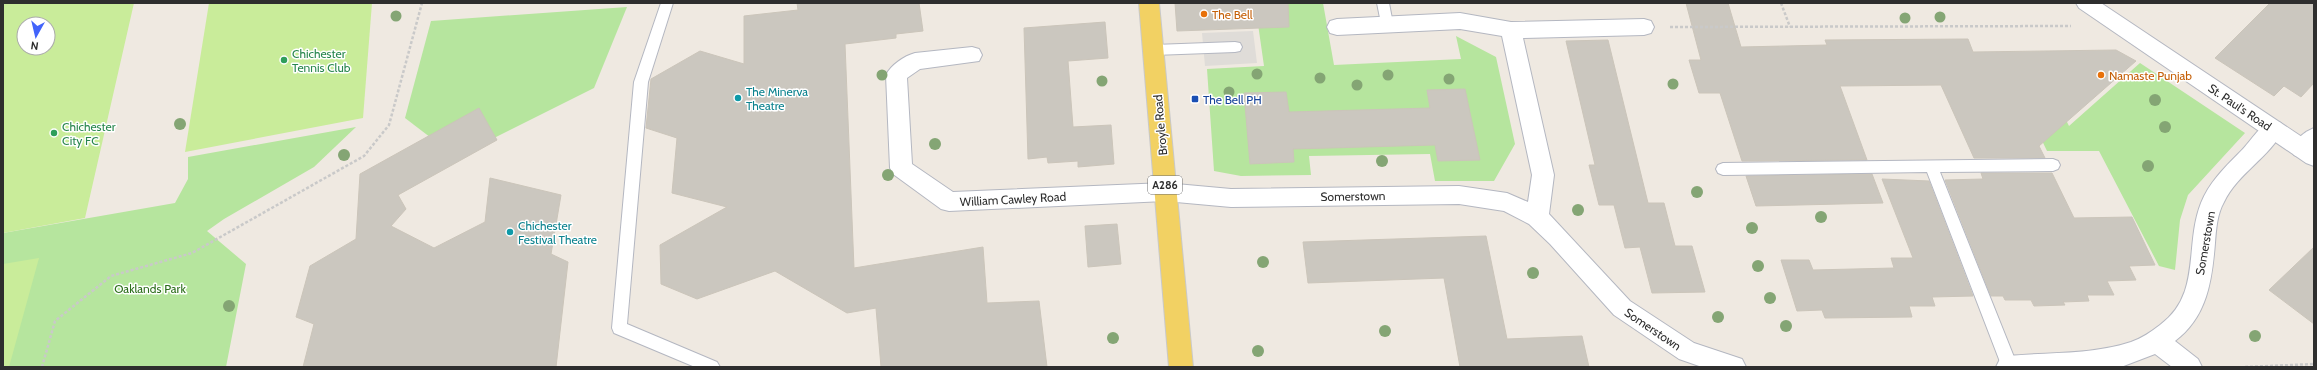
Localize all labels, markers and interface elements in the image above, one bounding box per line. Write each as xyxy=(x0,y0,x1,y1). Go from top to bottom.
place label: The Bell xyxy=(1212,7,1253,22)
marker: The Bell xyxy=(1199,9,1209,19)
north arrow xyxy=(16,16,56,56)
text: N xyxy=(30,38,39,53)
place label: Chichester Tennis Club xyxy=(292,46,351,75)
marker: Chichester Tennis Club xyxy=(279,55,289,65)
place label: Namaste Punjab xyxy=(2109,68,2192,83)
marker: Namaste Punjab xyxy=(2096,70,2106,80)
street label: St. Paul's Road xyxy=(2205,80,2275,134)
place label: The Minerva Theatre xyxy=(746,84,808,113)
place label: The Bell PH xyxy=(1203,92,1262,107)
marker: The Minerva Theatre xyxy=(733,93,743,103)
street label: Broyle Road xyxy=(1150,94,1170,156)
marker: The Bell PH xyxy=(1190,94,1200,104)
place label: Chichester City FC xyxy=(62,119,116,148)
marker: Chichester City FC xyxy=(49,128,59,138)
road number: A286 xyxy=(1148,176,1182,194)
street label: Somerstown xyxy=(1320,188,1386,204)
street label: William Cawley Road xyxy=(959,189,1067,209)
street label: Somerstown xyxy=(2192,209,2218,276)
place label: Chichester Festival Theatre xyxy=(518,218,597,247)
marker: Chichester Festival Theatre xyxy=(505,227,515,237)
park label: Oaklands Park xyxy=(114,281,186,296)
street label: Somerstown xyxy=(1622,305,1684,354)

